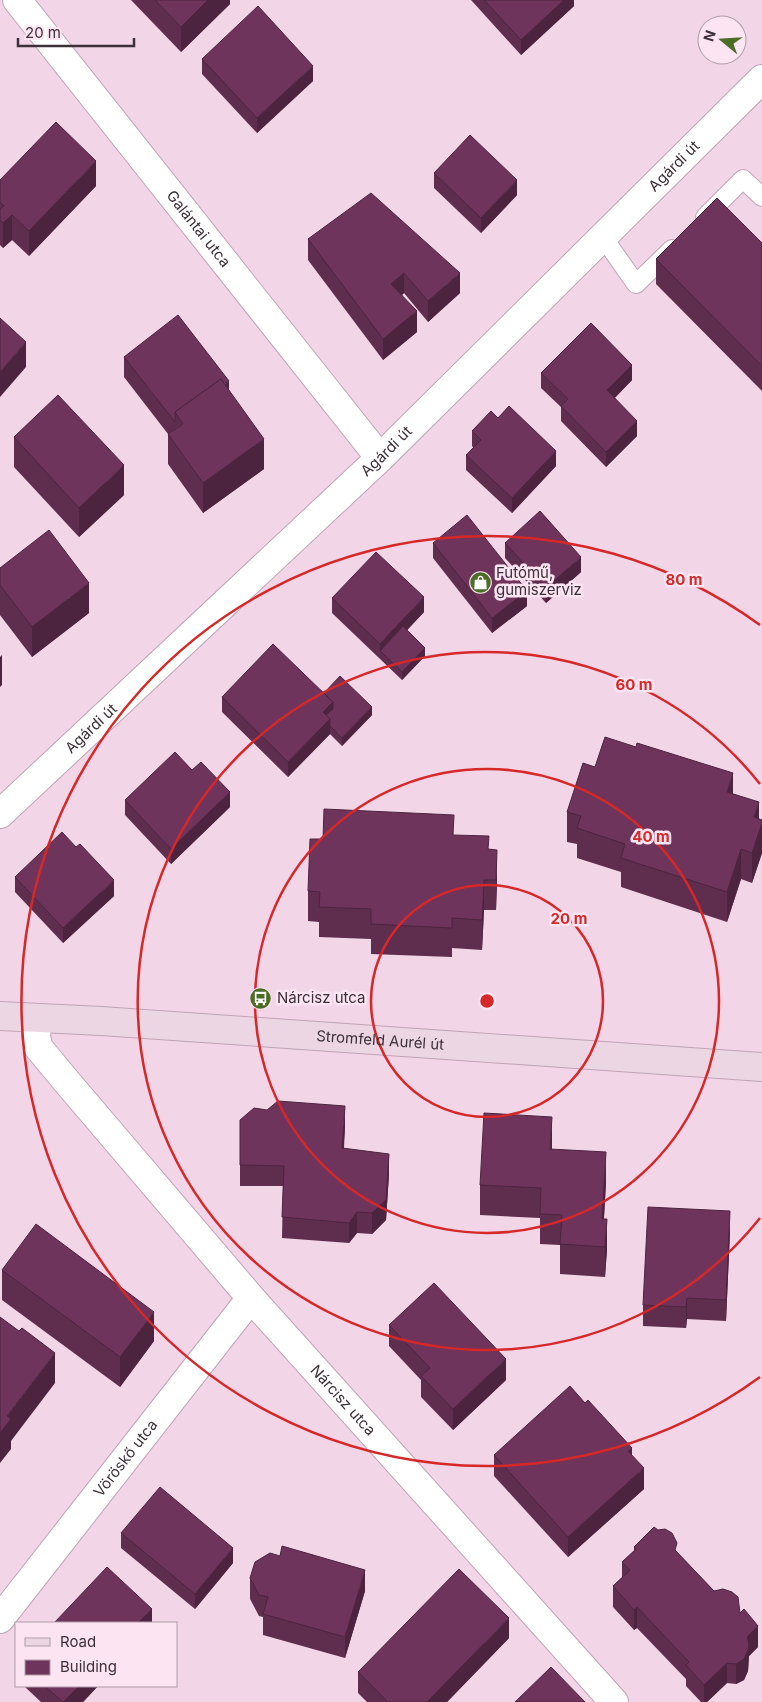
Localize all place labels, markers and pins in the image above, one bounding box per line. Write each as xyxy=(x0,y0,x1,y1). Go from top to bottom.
place label: Futómű, gumiszerviz xyxy=(496,563,582,599)
shop icon: Futómű, gumiszerviz xyxy=(468,570,492,594)
bus stop icon: Nárcisz utca xyxy=(249,986,273,1010)
place label: Nárcisz utca xyxy=(277,988,366,1007)
centre of rings xyxy=(478,992,496,1010)

